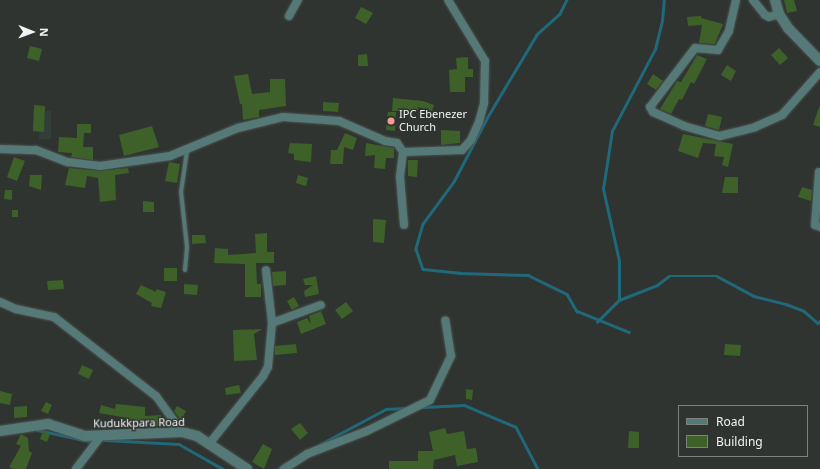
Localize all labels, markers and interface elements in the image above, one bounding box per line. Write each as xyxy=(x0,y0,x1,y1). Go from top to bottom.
north arrow xyxy=(12,12,52,52)
text: N xyxy=(37,28,52,37)
place label: IPC Ebenezer Church xyxy=(399,108,467,134)
marker: IPC Ebenezer Church xyxy=(386,116,396,126)
legend xyxy=(678,405,808,457)
text: Road xyxy=(716,413,745,430)
street label: Kudukkpara Road xyxy=(93,416,185,430)
text: Building xyxy=(716,433,763,450)

